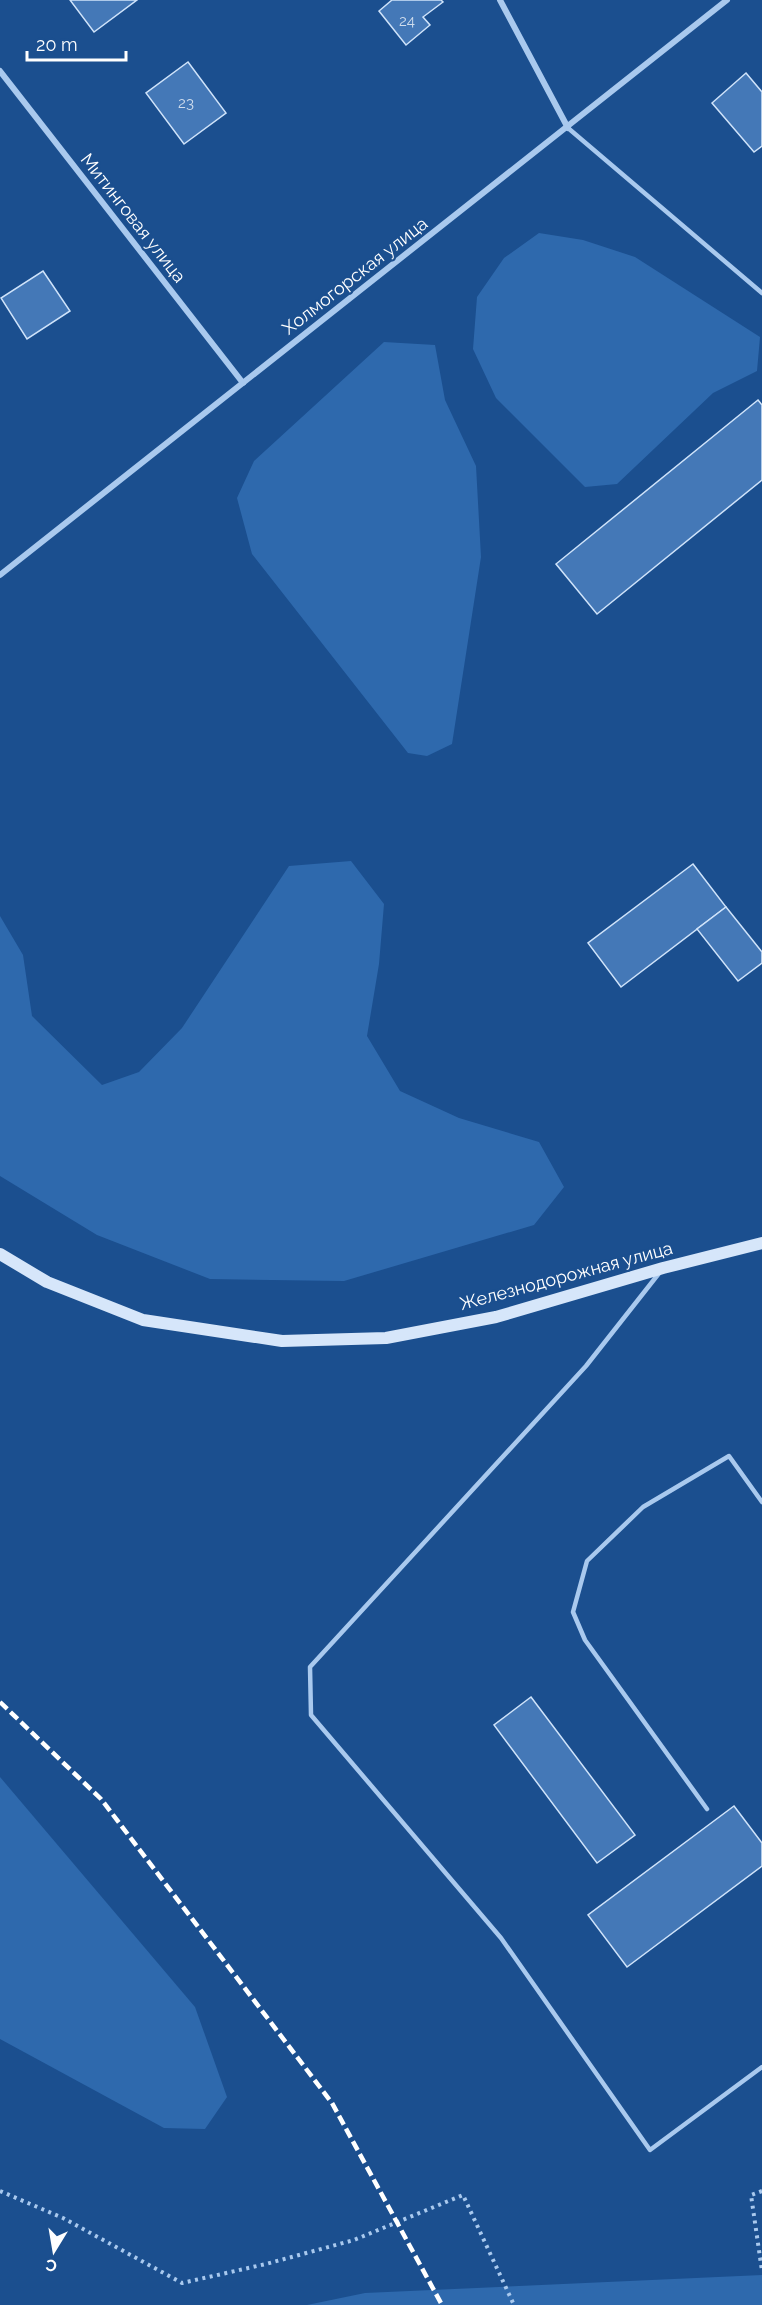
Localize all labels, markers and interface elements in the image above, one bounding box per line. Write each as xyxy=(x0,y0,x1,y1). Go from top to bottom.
house number: 24 xyxy=(399,12,415,30)
scale bar xyxy=(27,24,126,62)
text: 20 m xyxy=(36,34,78,55)
house number: 23 xyxy=(178,94,194,112)
street label: Митинговая улица xyxy=(76,149,190,286)
street label: Холмогорская улица xyxy=(278,212,431,339)
street label: Железнодорожная улица xyxy=(457,1237,675,1314)
north arrow xyxy=(24,2221,84,2281)
text: С xyxy=(44,2255,58,2276)

